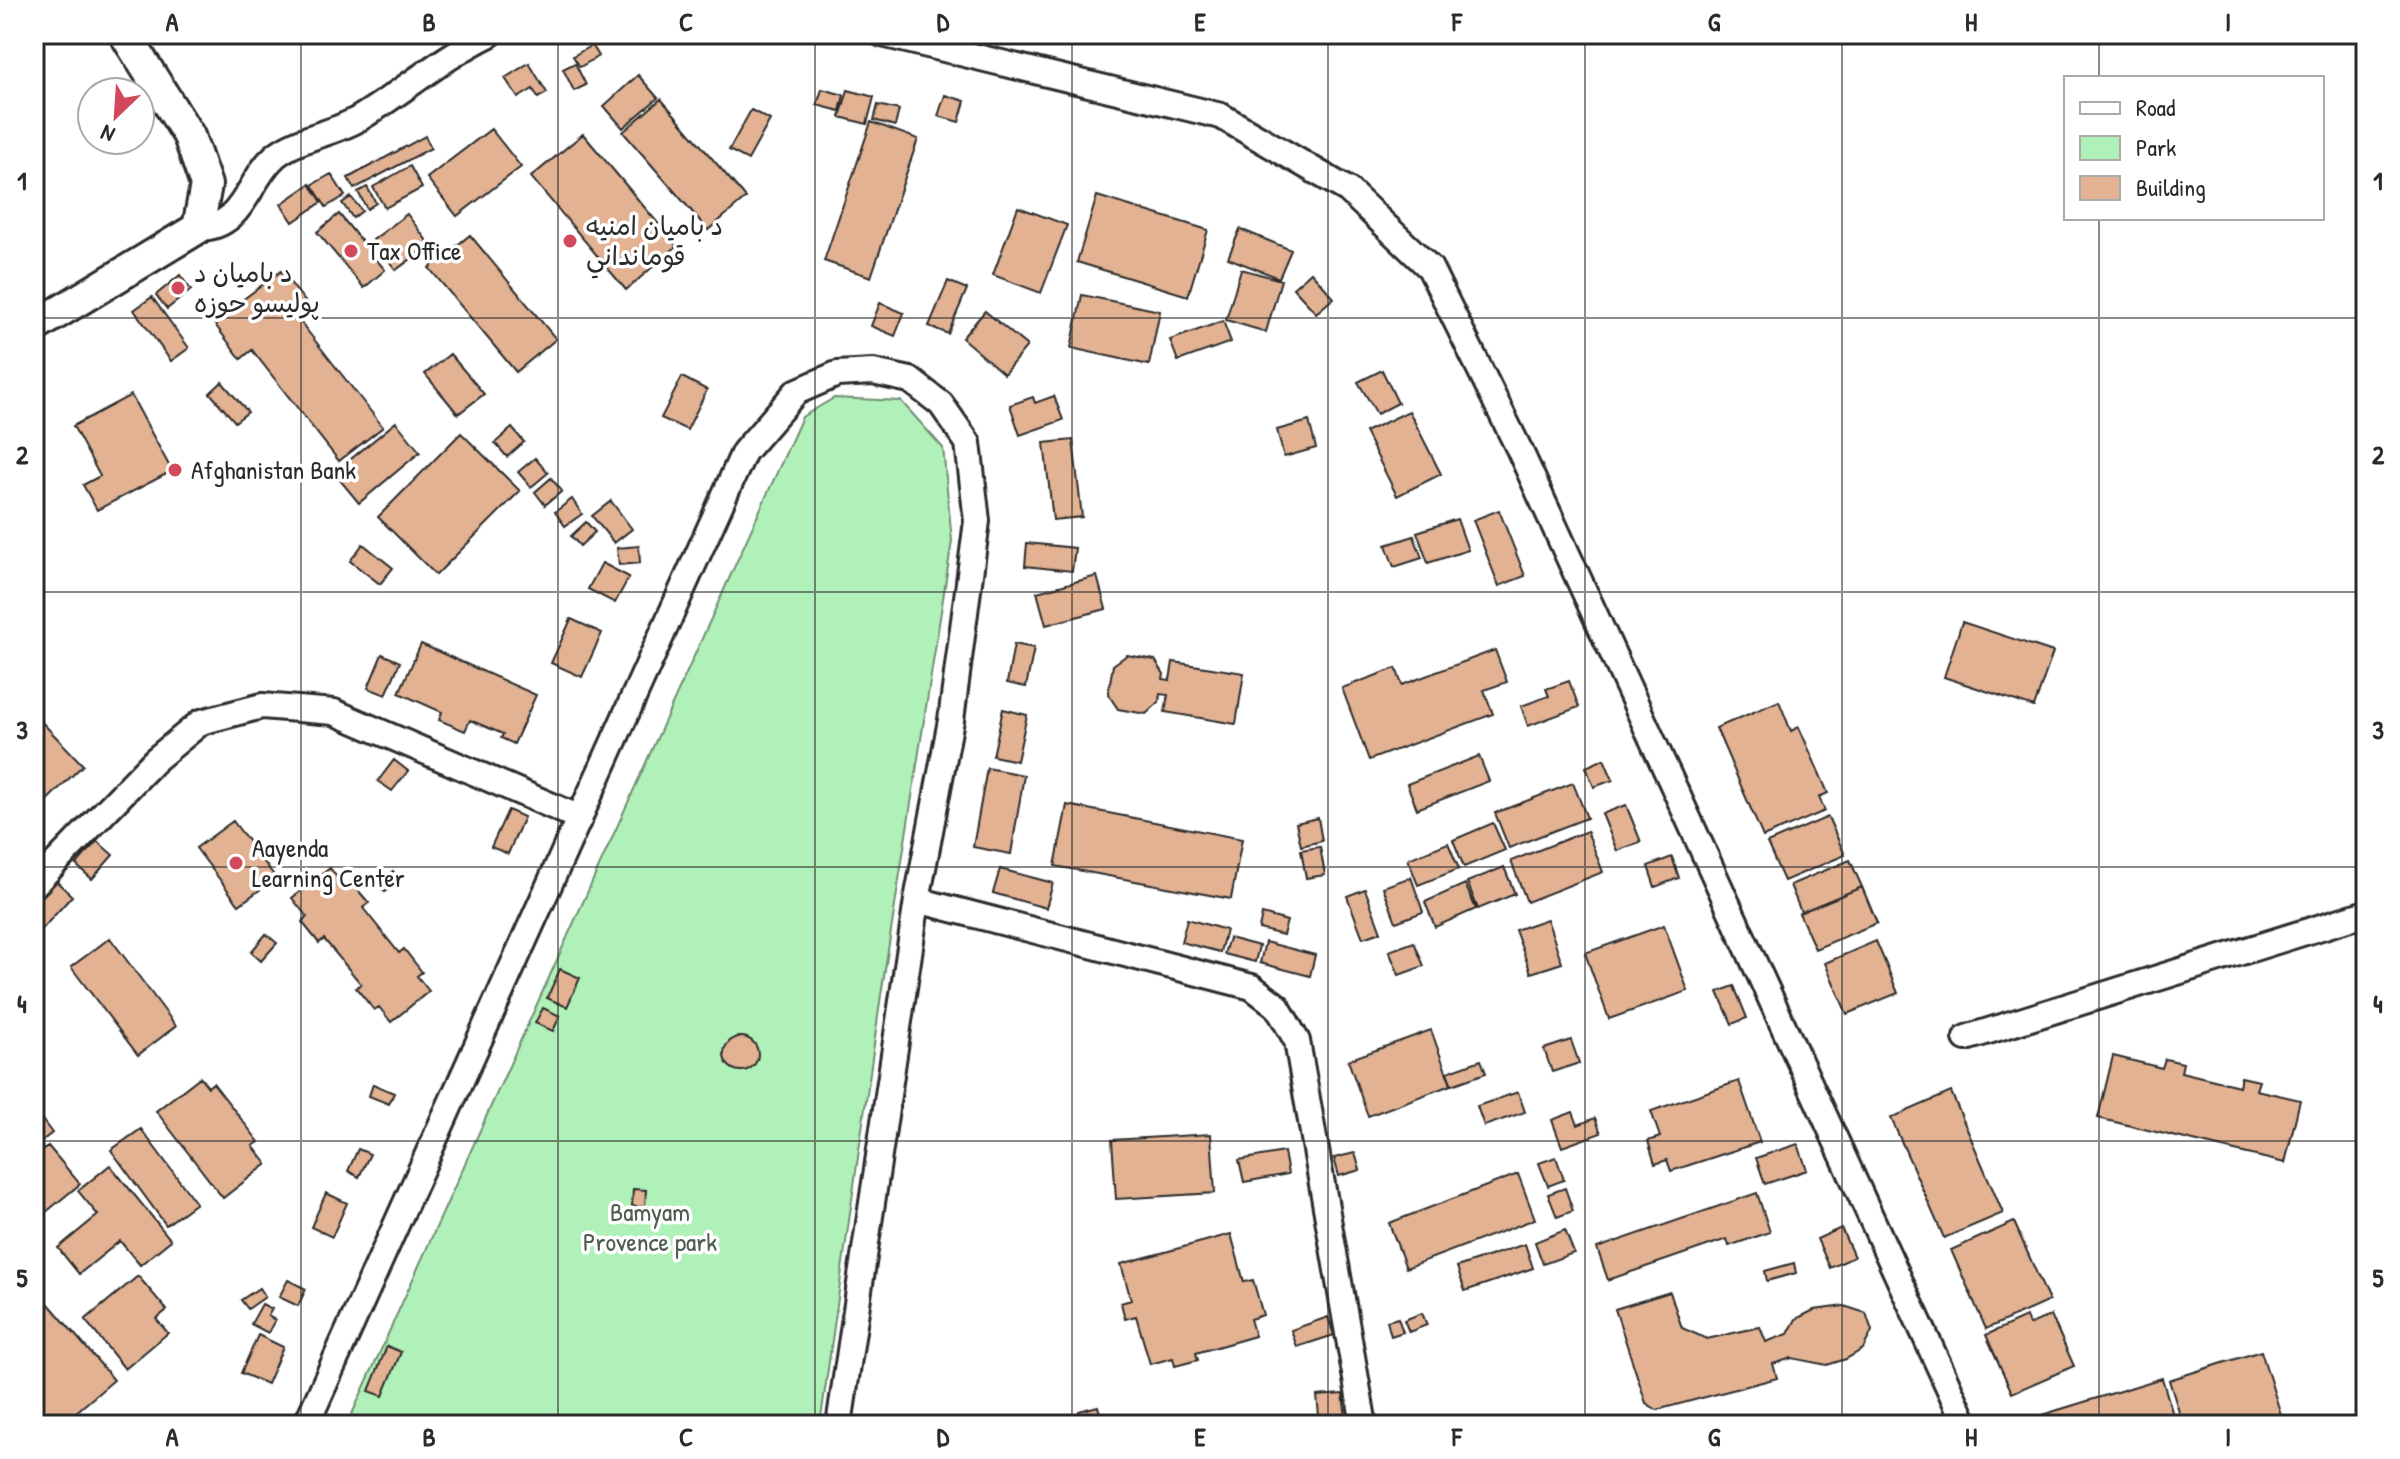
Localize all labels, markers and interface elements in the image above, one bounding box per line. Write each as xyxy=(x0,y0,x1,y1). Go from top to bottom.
text: A xyxy=(166,4,179,39)
text: B xyxy=(422,4,436,39)
text: C xyxy=(679,4,693,39)
text: D xyxy=(937,4,950,39)
text: E xyxy=(1194,4,1206,39)
text: F xyxy=(1451,4,1463,39)
text: G xyxy=(1708,4,1721,39)
text: H xyxy=(1965,4,1977,39)
text: I xyxy=(2225,4,2231,39)
north arrow xyxy=(76,76,156,156)
legend xyxy=(2064,76,2324,220)
text: Road xyxy=(2136,91,2175,123)
text: N xyxy=(96,118,119,150)
text: Park xyxy=(2136,131,2176,163)
text: 1 xyxy=(17,163,27,198)
text: 1 xyxy=(2373,163,2383,198)
text: Building xyxy=(2136,171,2206,203)
place label: د بامیان امنیه قومانداني xyxy=(586,208,723,279)
marker: د بامیان امنیه قومانداني xyxy=(561,232,579,250)
place label: Tax Office xyxy=(367,233,461,268)
marker: Tax Office xyxy=(342,242,360,260)
place label: د بامیان د پولیسو حوزه xyxy=(194,255,320,320)
marker: د بامیان د پولیسو حوزه xyxy=(169,279,187,297)
text: 2 xyxy=(16,437,29,472)
text: 2 xyxy=(2372,437,2385,472)
place label: Afghanistan Bank xyxy=(191,452,356,487)
marker: Afghanistan Bank xyxy=(166,461,184,479)
text: 3 xyxy=(16,712,28,747)
text: 3 xyxy=(2372,712,2384,747)
place label: Aayenda Learning Center xyxy=(252,830,405,895)
marker: Aayenda Learning Center xyxy=(227,854,245,872)
text: 4 xyxy=(17,986,27,1021)
text: 4 xyxy=(2373,986,2383,1021)
park label: Bamyam Provence park xyxy=(583,1194,717,1259)
text: 5 xyxy=(17,1260,28,1295)
text: 5 xyxy=(2373,1260,2384,1295)
text: A xyxy=(166,1419,179,1454)
text: B xyxy=(422,1419,436,1454)
text: C xyxy=(679,1419,693,1454)
text: D xyxy=(937,1419,950,1454)
text: E xyxy=(1194,1419,1206,1454)
text: F xyxy=(1451,1419,1463,1454)
text: G xyxy=(1708,1419,1721,1454)
text: H xyxy=(1965,1419,1977,1454)
text: I xyxy=(2225,1419,2231,1454)

